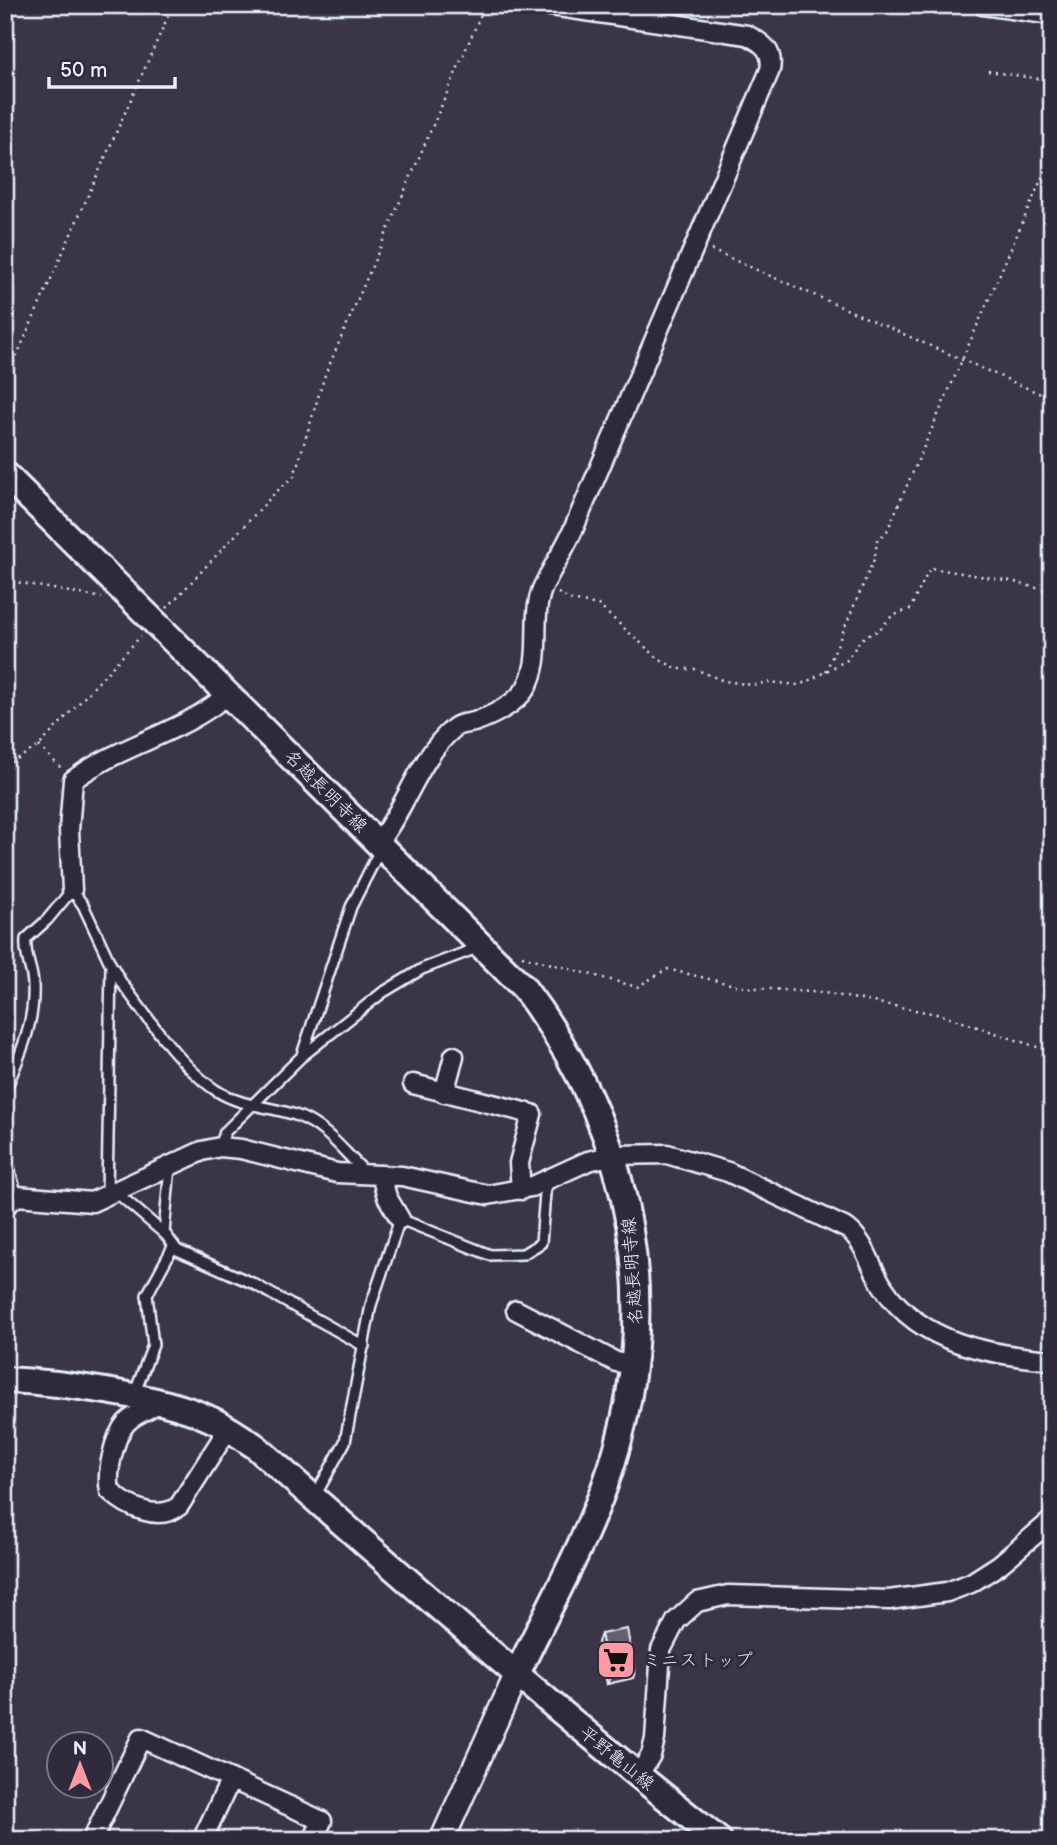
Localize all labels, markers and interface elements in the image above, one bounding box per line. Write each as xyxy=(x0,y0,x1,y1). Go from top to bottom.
scale bar xyxy=(49,46,175,90)
text: 50 m xyxy=(60,58,107,83)
street label: 名越長明寺線 xyxy=(280,746,371,837)
street label: 名越長明寺線 xyxy=(618,1216,647,1326)
supermarket icon: ミニストップ xyxy=(595,1639,637,1681)
place label: ミニストップ xyxy=(643,1650,753,1671)
street label: 平野亀山線 xyxy=(575,1722,658,1795)
north arrow xyxy=(46,1730,116,1800)
text: N xyxy=(73,1738,87,1761)

